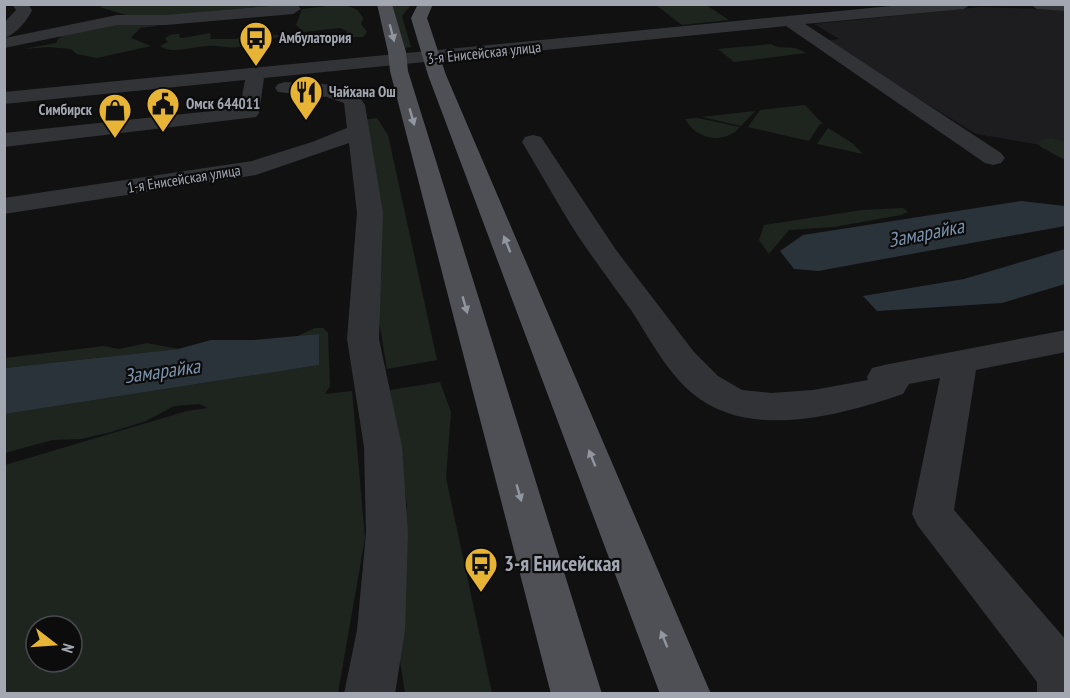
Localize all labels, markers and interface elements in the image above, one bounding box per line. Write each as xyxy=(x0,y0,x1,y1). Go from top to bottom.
bus stop icon: Амбулатория xyxy=(238,20,274,67)
one-way arrow xyxy=(387,23,397,42)
place label: Амбулатория xyxy=(278,28,351,47)
street label: 3-я Енисейская улица xyxy=(426,37,542,68)
restaurant icon: Чайхана Ош xyxy=(288,74,324,121)
place label: Чайхана Ош xyxy=(329,82,396,101)
public building icon: Омск 644011 xyxy=(145,86,181,133)
shop icon: Симбирск xyxy=(97,92,133,139)
place label: Омск 644011 xyxy=(186,94,260,113)
place label: Симбирск xyxy=(39,100,93,119)
one-way arrow xyxy=(408,108,418,127)
street label: 1-я Енисейская улица xyxy=(126,160,242,197)
water label: Замарайка xyxy=(886,213,967,253)
one-way arrow xyxy=(502,235,512,253)
one-way arrow xyxy=(460,296,470,314)
water label: Замарайка xyxy=(122,353,203,389)
one-way arrow xyxy=(587,449,597,467)
one-way arrow xyxy=(515,484,524,502)
bus stop icon: 3-я Енисейская xyxy=(463,546,499,593)
place label: 3-я Енисейская xyxy=(504,550,620,577)
north arrow xyxy=(24,614,84,674)
one-way arrow xyxy=(659,630,669,648)
text: N xyxy=(58,641,79,655)

